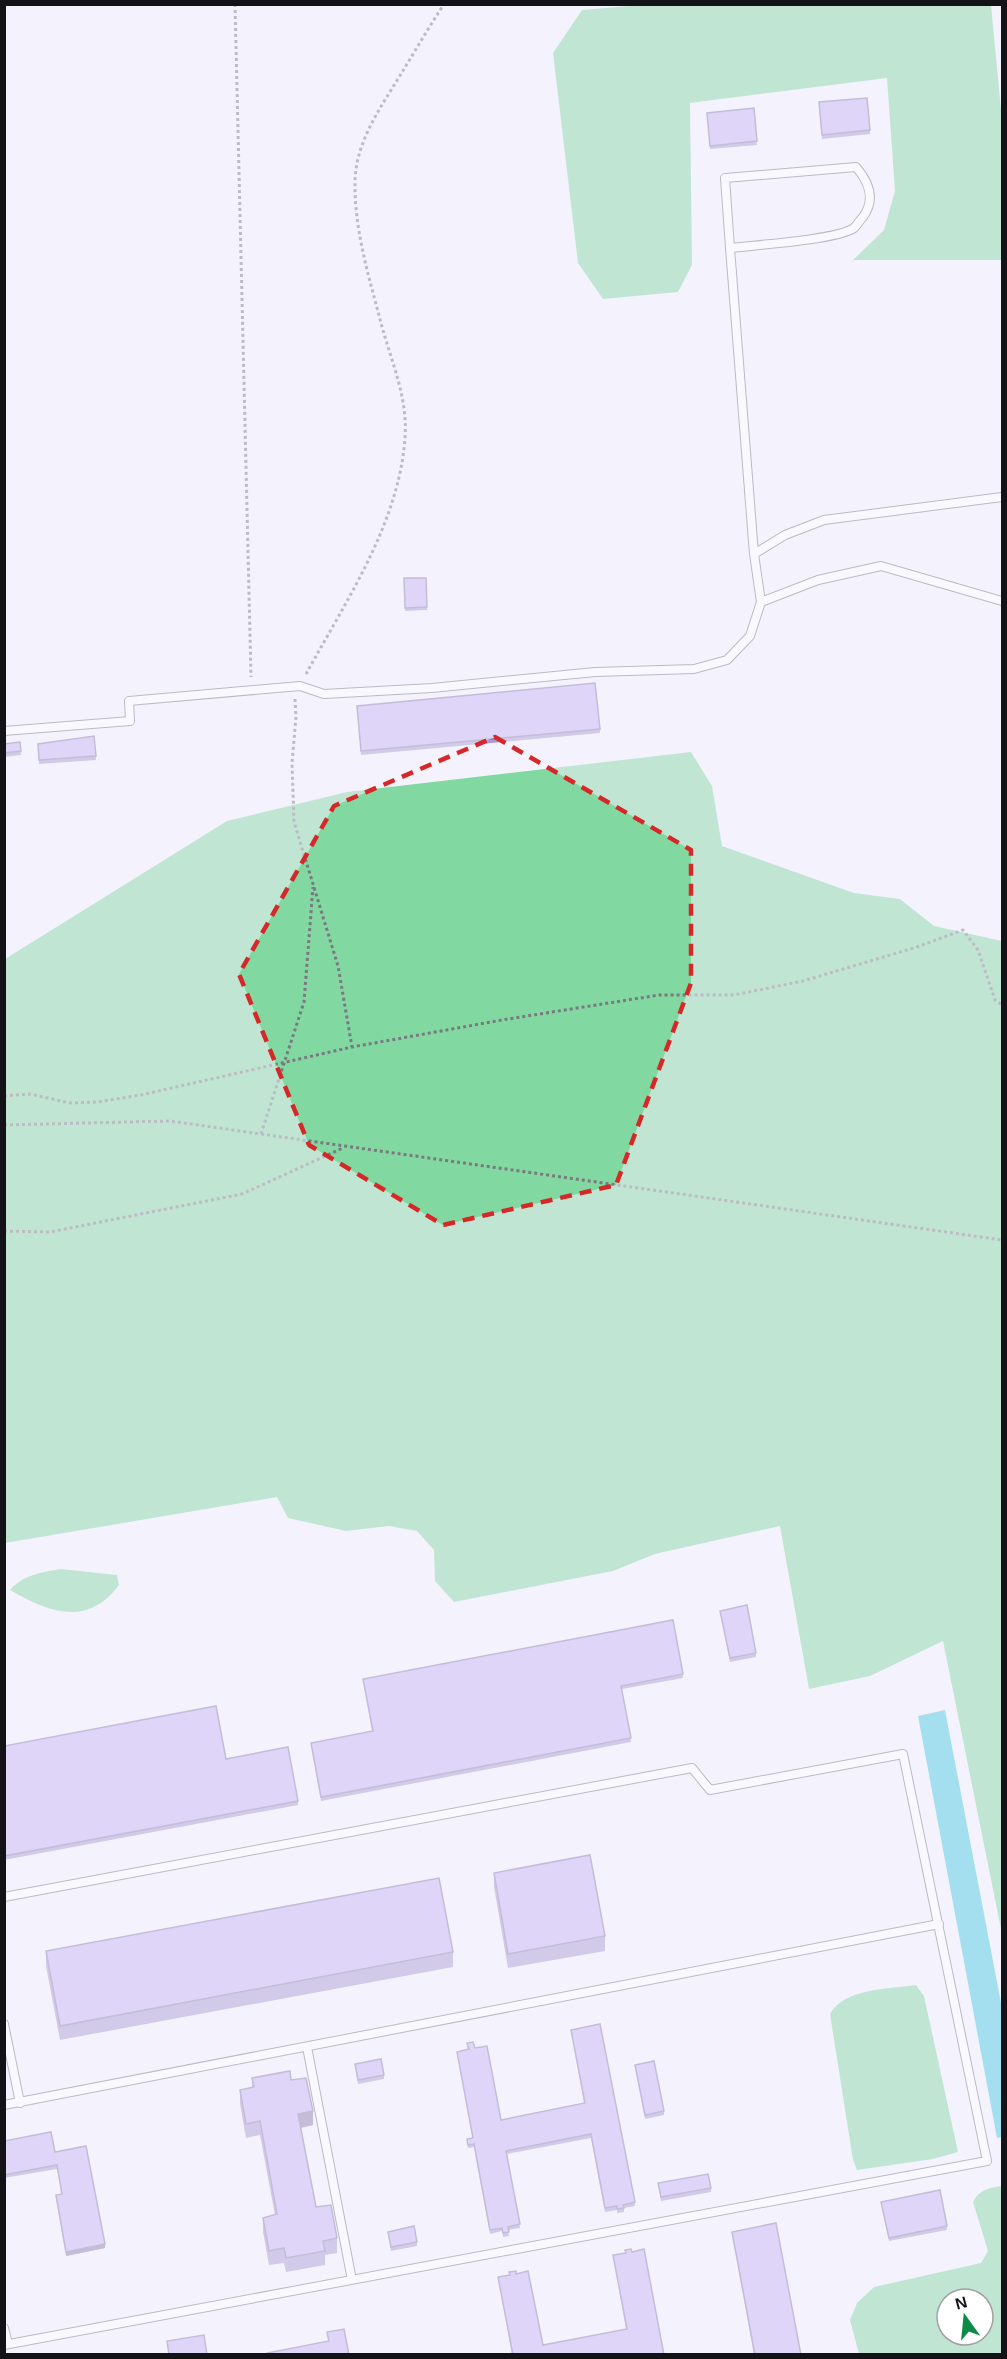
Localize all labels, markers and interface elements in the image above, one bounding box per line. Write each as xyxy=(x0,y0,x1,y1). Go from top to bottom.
north arrow xyxy=(935,2287,995,2347)
text: N xyxy=(953,2293,969,2313)

